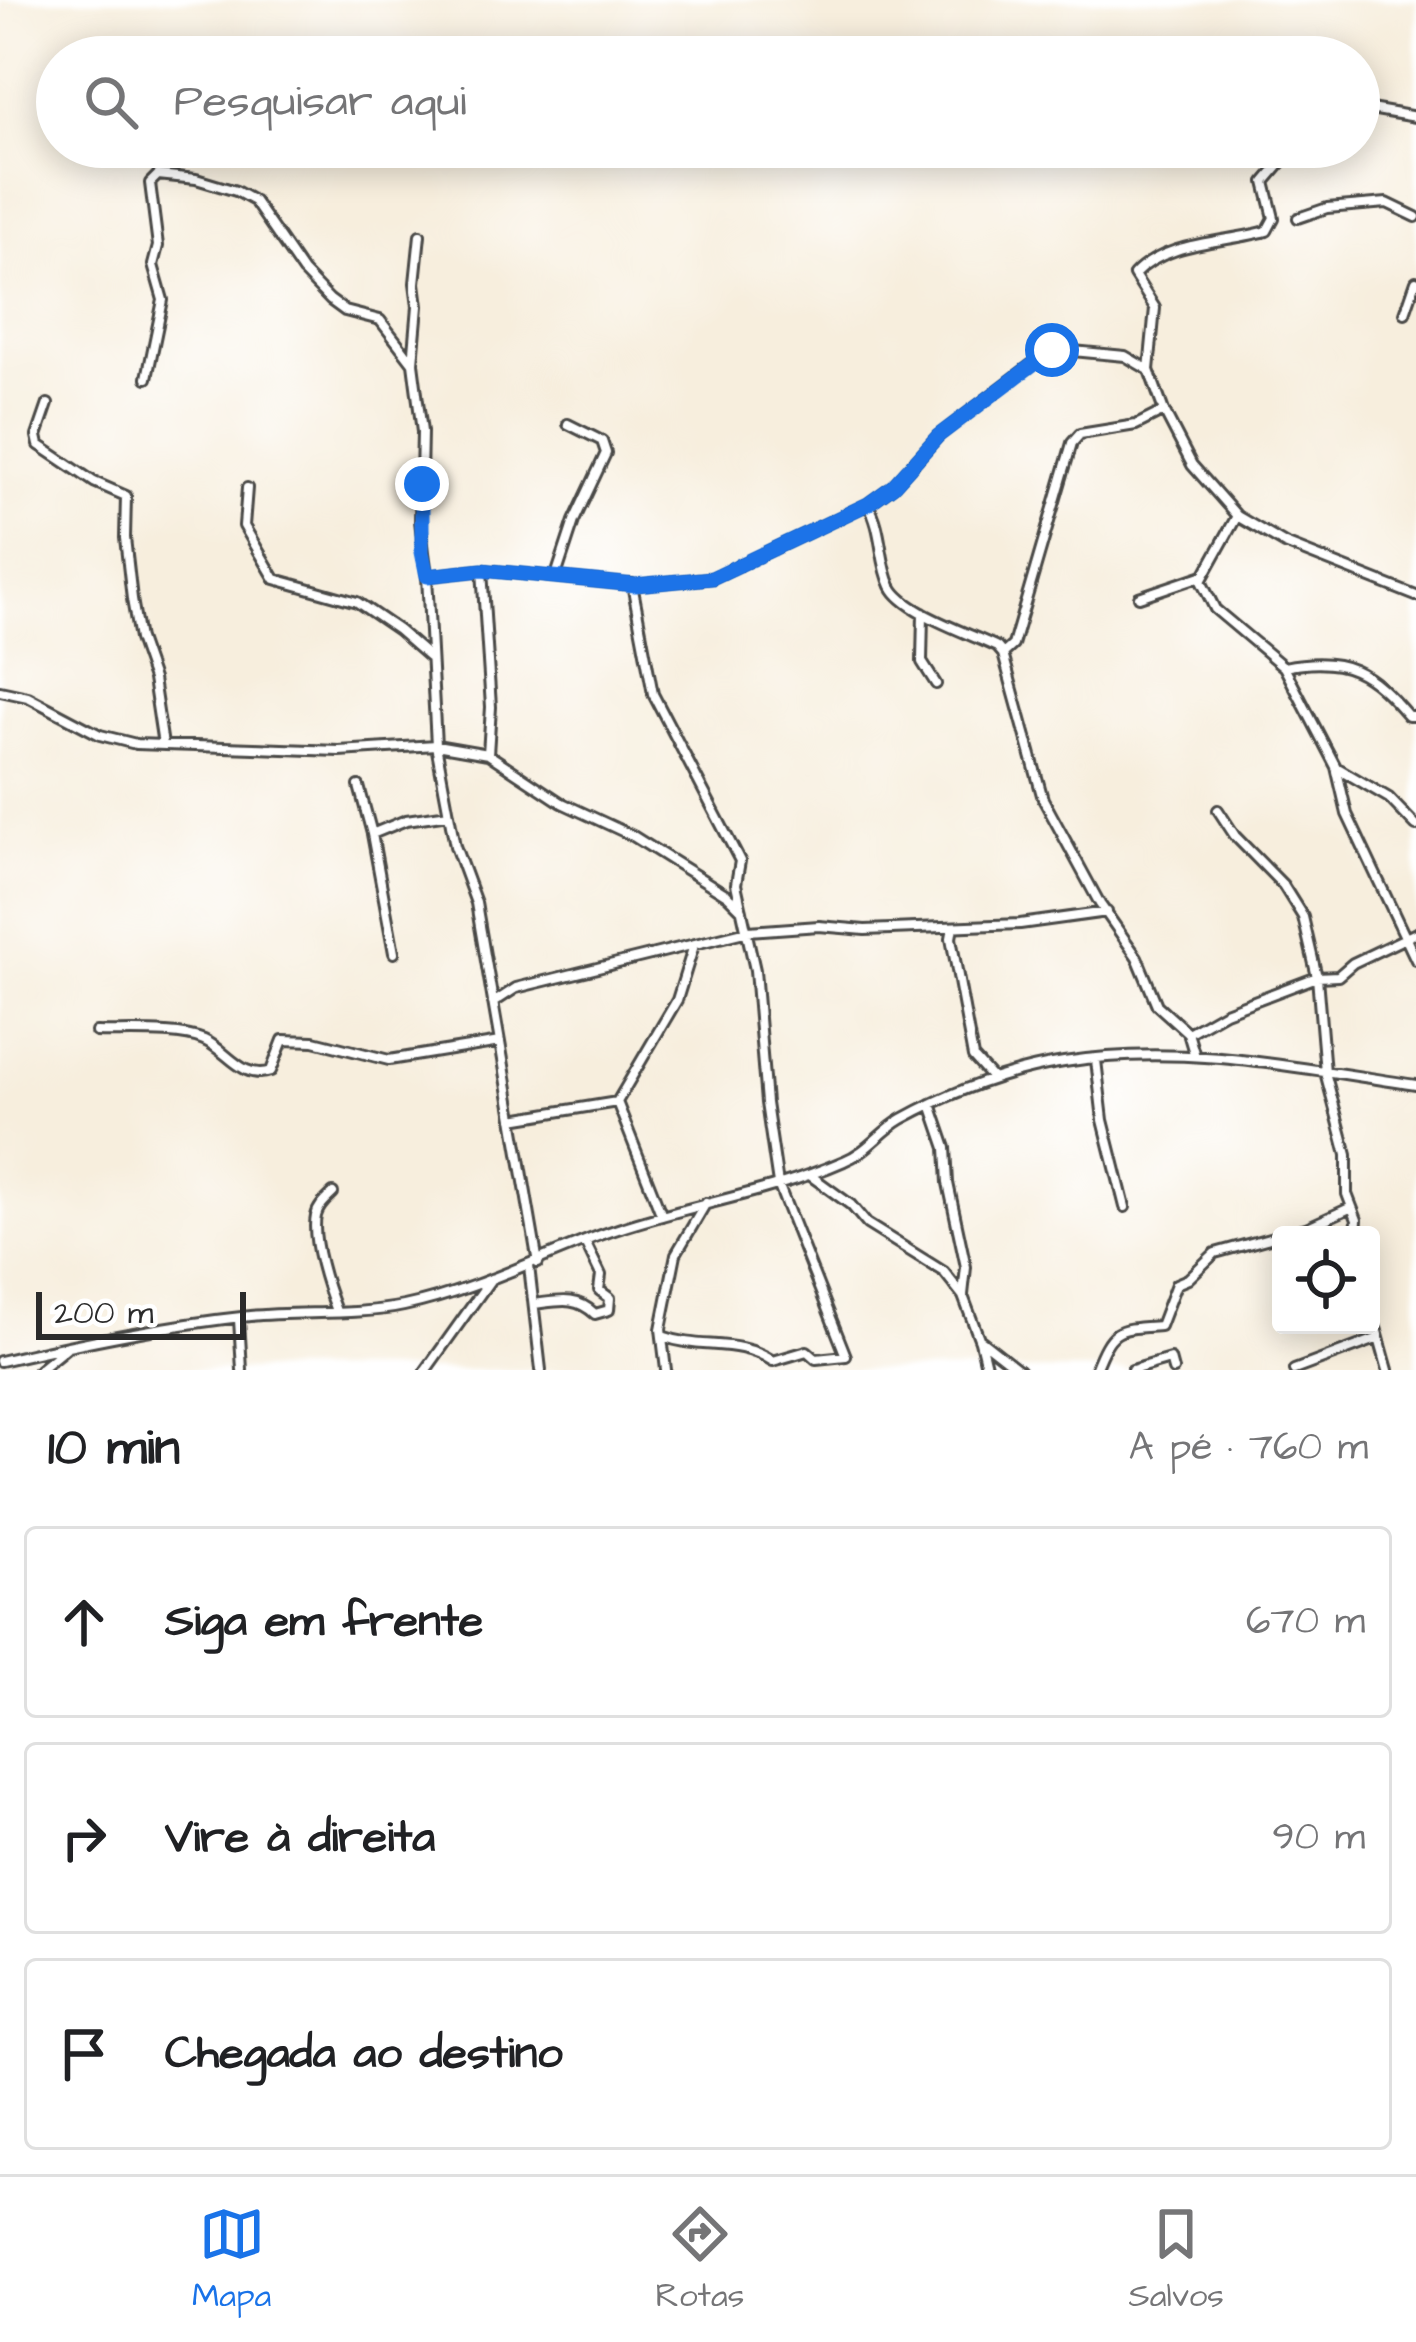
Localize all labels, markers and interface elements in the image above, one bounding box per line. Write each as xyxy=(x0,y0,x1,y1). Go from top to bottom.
search box xyxy=(36,36,1380,168)
icon: search xyxy=(78,69,144,135)
text: Pesquisar aqui xyxy=(174,71,466,133)
route start xyxy=(1025,323,1079,377)
route end xyxy=(395,457,449,511)
map controls xyxy=(1272,1226,1380,1334)
button: locate xyxy=(1272,1226,1380,1334)
scale bar xyxy=(36,1286,246,1339)
text: 200 m xyxy=(54,1290,153,1336)
text: 10 min xyxy=(48,1413,180,1484)
text: A pé · 760 m xyxy=(1129,1421,1368,1475)
icon: ahead xyxy=(51,1589,117,1655)
text: Siga em frente xyxy=(165,1591,483,1653)
text: 670 m xyxy=(1246,1595,1365,1649)
icon: right xyxy=(51,1805,117,1871)
text: Vire à direita xyxy=(165,1807,435,1869)
text: 90 m xyxy=(1272,1811,1365,1865)
icon: arrive xyxy=(51,2021,117,2087)
text: Chegada ao destino xyxy=(165,2023,563,2085)
tab: Mapa xyxy=(192,2201,271,2319)
tab: Rotas xyxy=(656,2201,744,2319)
tab: Salvos xyxy=(1128,2201,1224,2319)

